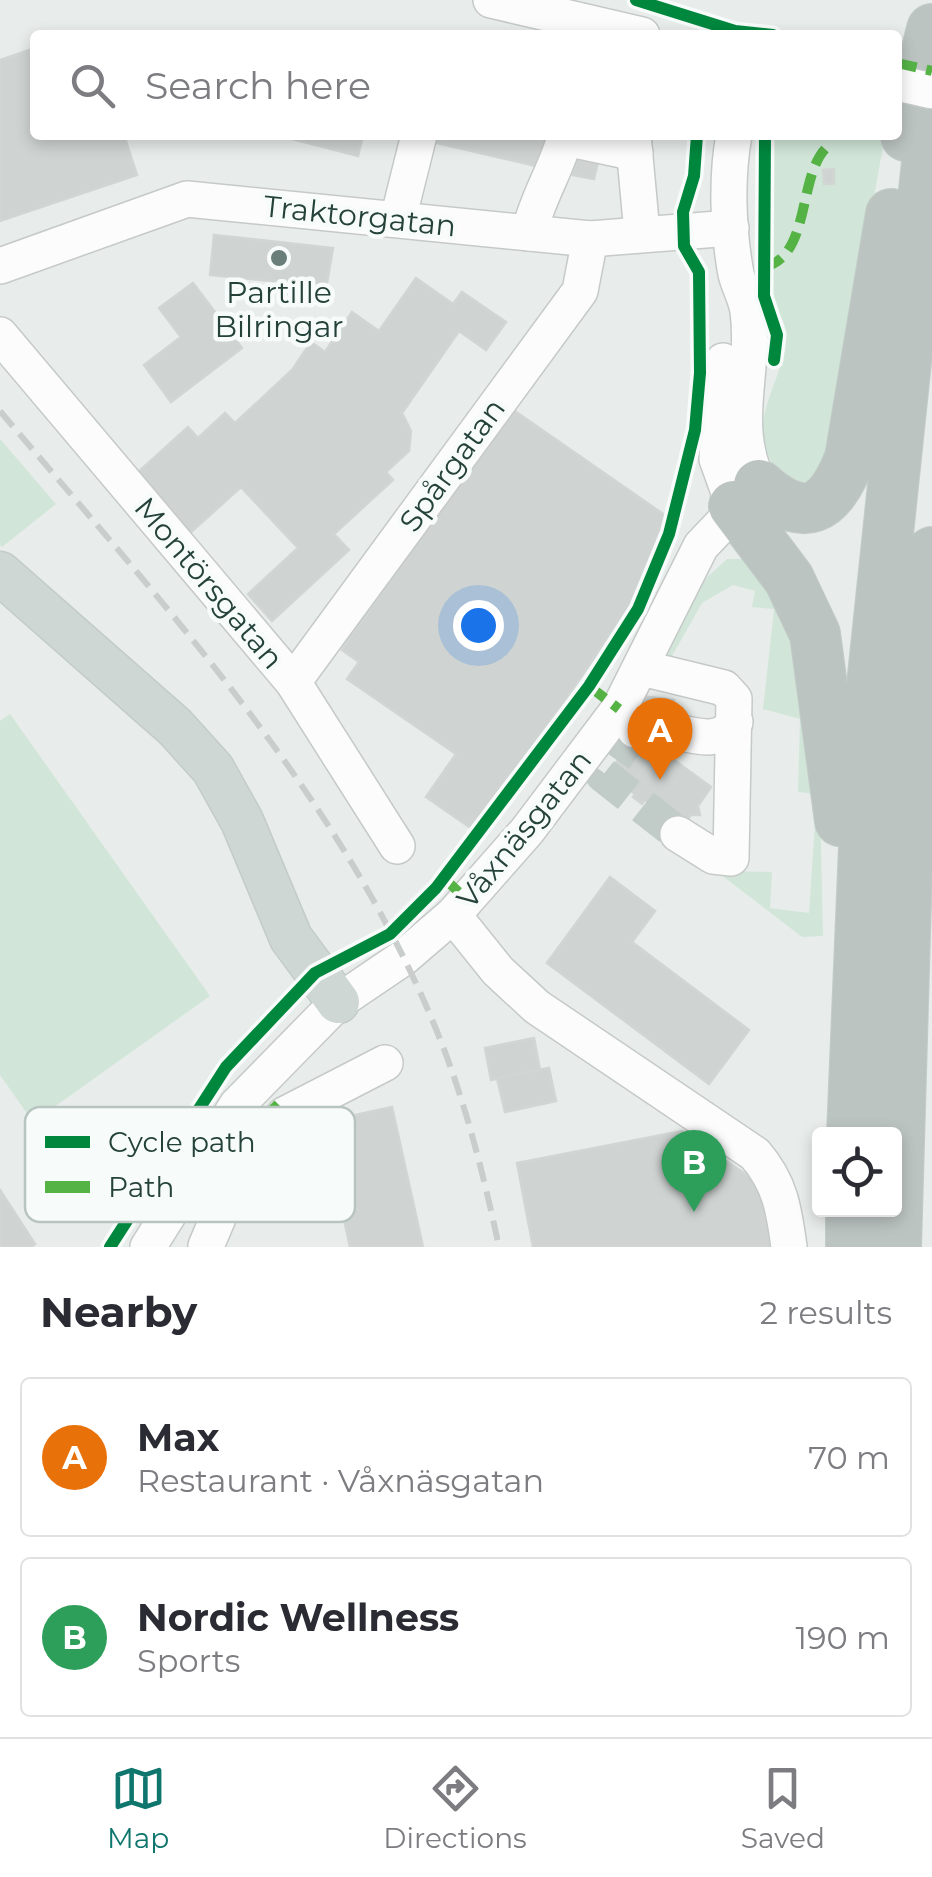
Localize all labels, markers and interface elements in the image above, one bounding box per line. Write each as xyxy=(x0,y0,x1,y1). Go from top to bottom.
search box xyxy=(30,30,902,140)
icon: search xyxy=(65,58,120,113)
text: Search here xyxy=(145,62,371,109)
street label: Traktorgatan xyxy=(262,188,458,244)
marker: Partille Bilringar xyxy=(268,247,290,269)
place label: Partille Bilringar xyxy=(214,274,344,345)
street label: Spårgatan xyxy=(391,391,513,539)
street label: Montörsgatan xyxy=(127,490,291,676)
your location xyxy=(453,600,504,651)
pin: A xyxy=(628,698,692,780)
street label: Våxnäsgatan xyxy=(449,742,599,916)
legend xyxy=(25,1107,355,1222)
text: Cycle path xyxy=(108,1125,256,1159)
map controls xyxy=(812,1127,902,1217)
button: locate xyxy=(812,1127,902,1217)
pin: B xyxy=(662,1130,726,1212)
text: Path xyxy=(108,1170,175,1204)
text: Nearby xyxy=(40,1286,197,1338)
text: 2 results xyxy=(760,1293,892,1332)
text: Max xyxy=(137,1414,219,1461)
text: A xyxy=(62,1438,87,1477)
text: 70 m xyxy=(808,1438,890,1477)
text: Restaurant · Våxnäsgatan xyxy=(137,1461,544,1500)
text: Nordic Wellness xyxy=(137,1594,459,1641)
text: B xyxy=(62,1618,87,1657)
text: 190 m xyxy=(795,1618,890,1657)
text: Sports xyxy=(137,1641,240,1680)
tab: Map xyxy=(107,1761,169,1855)
tab: Directions xyxy=(383,1761,527,1855)
tab: Saved xyxy=(741,1761,825,1855)

